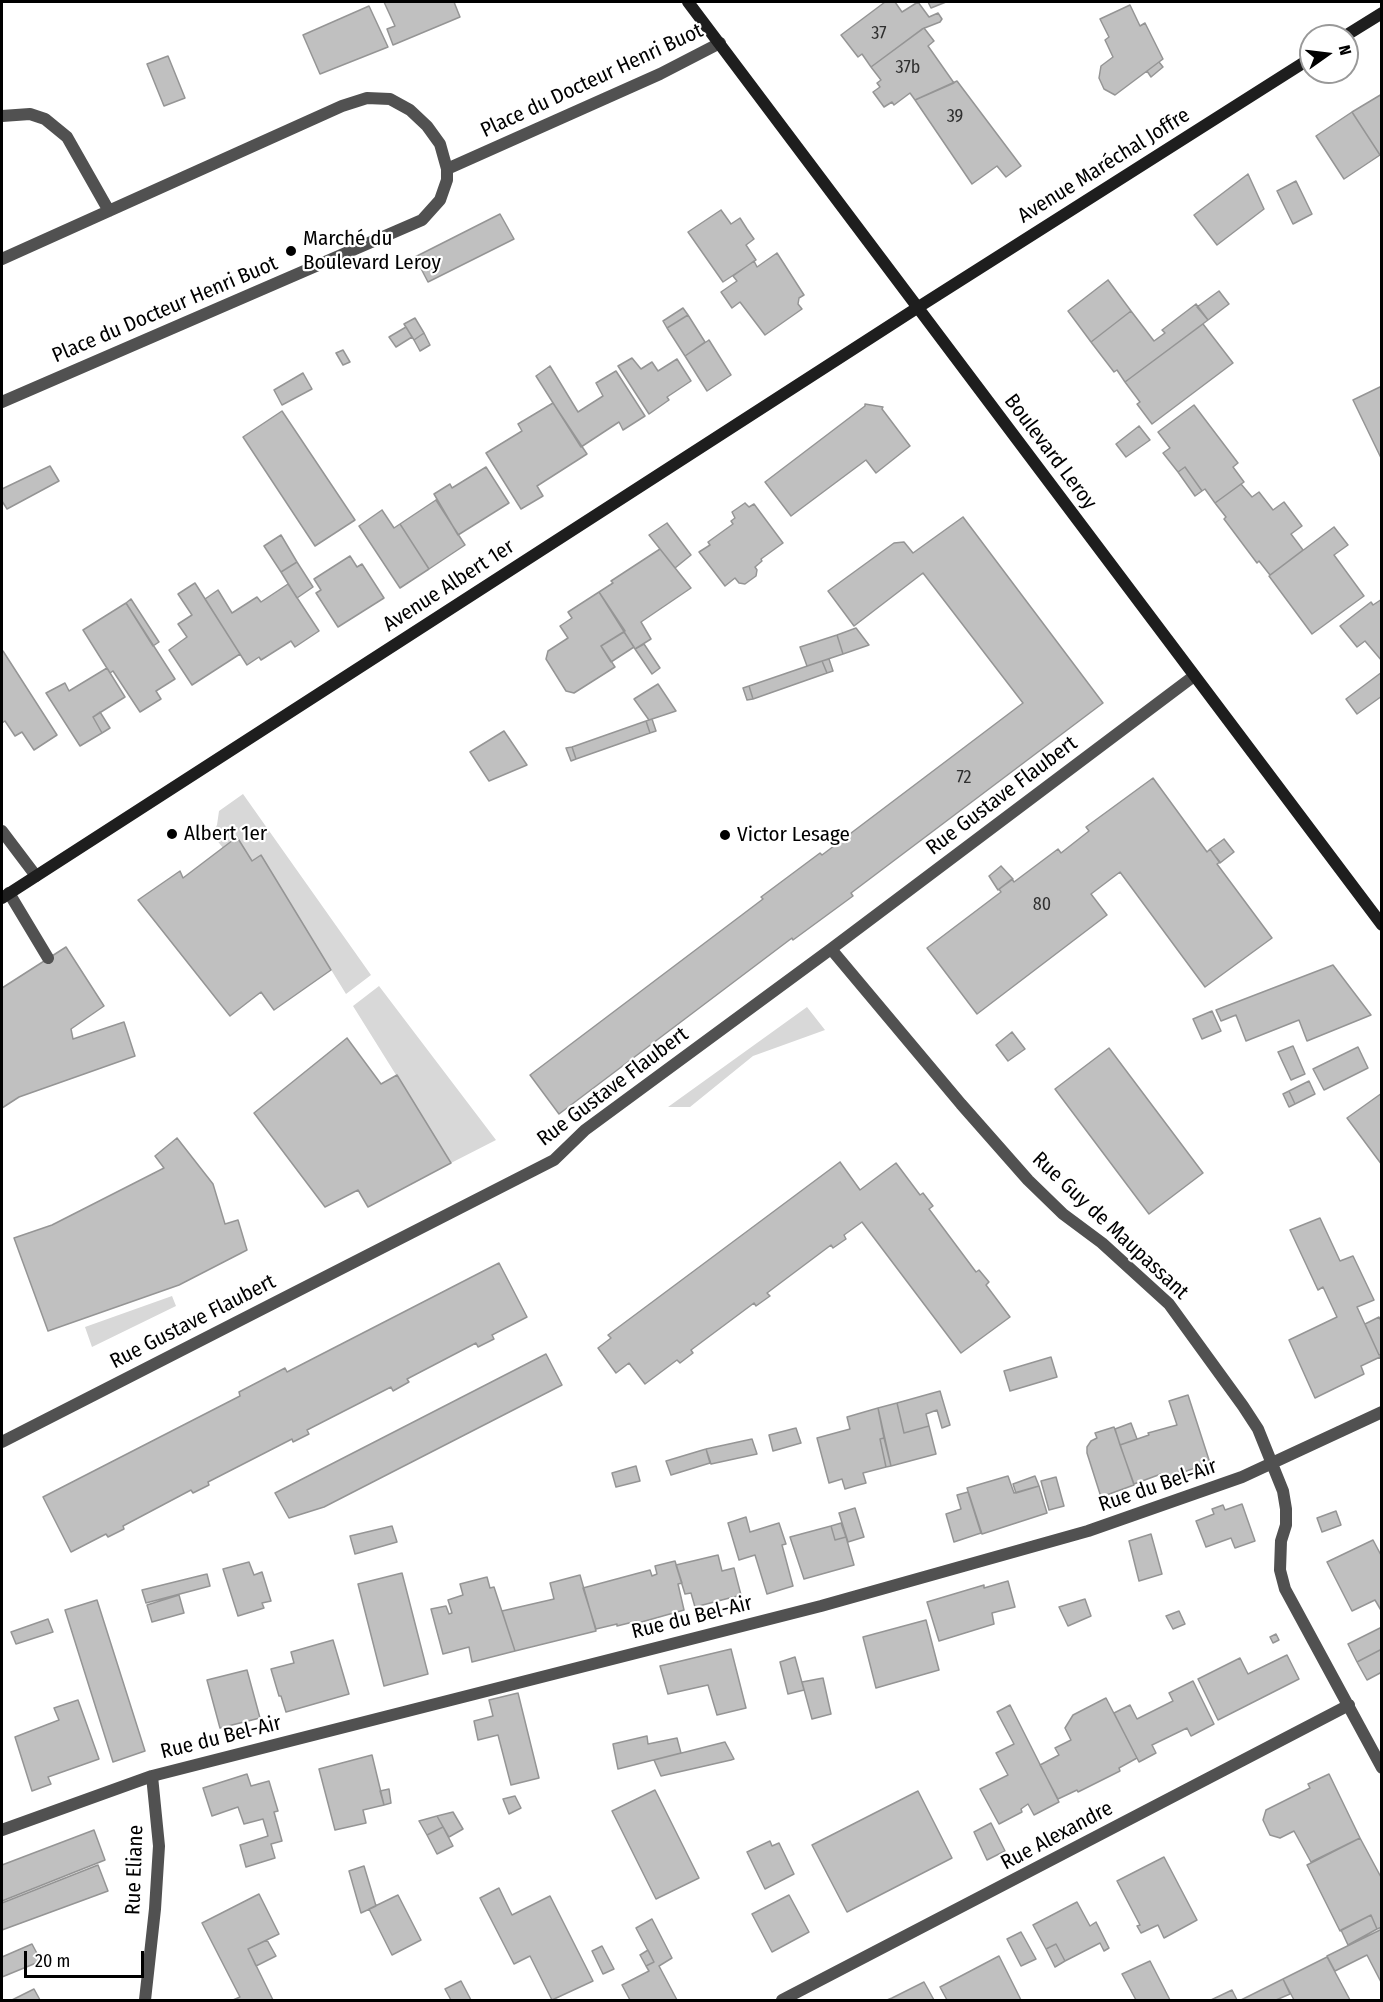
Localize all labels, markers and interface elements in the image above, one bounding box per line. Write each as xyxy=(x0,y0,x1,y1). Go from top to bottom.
street label: Place du Docteur Henri Buot xyxy=(477,18,707,144)
house number: 37 xyxy=(871,23,887,45)
north arrow xyxy=(1299,24,1359,84)
text: N xyxy=(1335,43,1355,57)
house number: 37b xyxy=(896,57,920,79)
street label: Avenue Maréchal Joffre xyxy=(1013,103,1195,229)
house number: 39 xyxy=(947,106,963,128)
place label: Marché du Boulevard Leroy xyxy=(303,226,441,276)
marker: Marché du Boulevard Leroy xyxy=(284,244,298,258)
street label: Place du Docteur Henri Buot xyxy=(49,251,281,369)
street label: Boulevard Leroy xyxy=(998,389,1102,515)
street label: Avenue Albert 1er xyxy=(379,534,519,638)
street label: Rue Gustave Flaubert xyxy=(922,731,1082,861)
house number: 72 xyxy=(956,767,972,789)
place label: Albert 1er xyxy=(184,821,267,847)
place label: Victor Lesage xyxy=(737,822,850,848)
marker: Albert 1er xyxy=(165,827,179,841)
marker: Victor Lesage xyxy=(718,828,732,842)
house number: 80 xyxy=(1033,894,1051,916)
street label: Rue Gustave Flaubert xyxy=(533,1022,693,1152)
street label: Rue Guy de Maupassant xyxy=(1027,1147,1193,1305)
street label: Rue Gustave Flaubert xyxy=(106,1269,280,1375)
street label: Rue du Bel-Air xyxy=(1096,1454,1220,1518)
street label: Rue du Bel-Air xyxy=(629,1591,755,1645)
street label: Rue du Bel-Air xyxy=(158,1711,284,1765)
street label: Rue Alexandre xyxy=(997,1796,1117,1876)
street label: Rue Eliane xyxy=(121,1825,149,1915)
scale bar xyxy=(27,1939,147,1977)
text: 20 m xyxy=(35,1950,70,1972)

